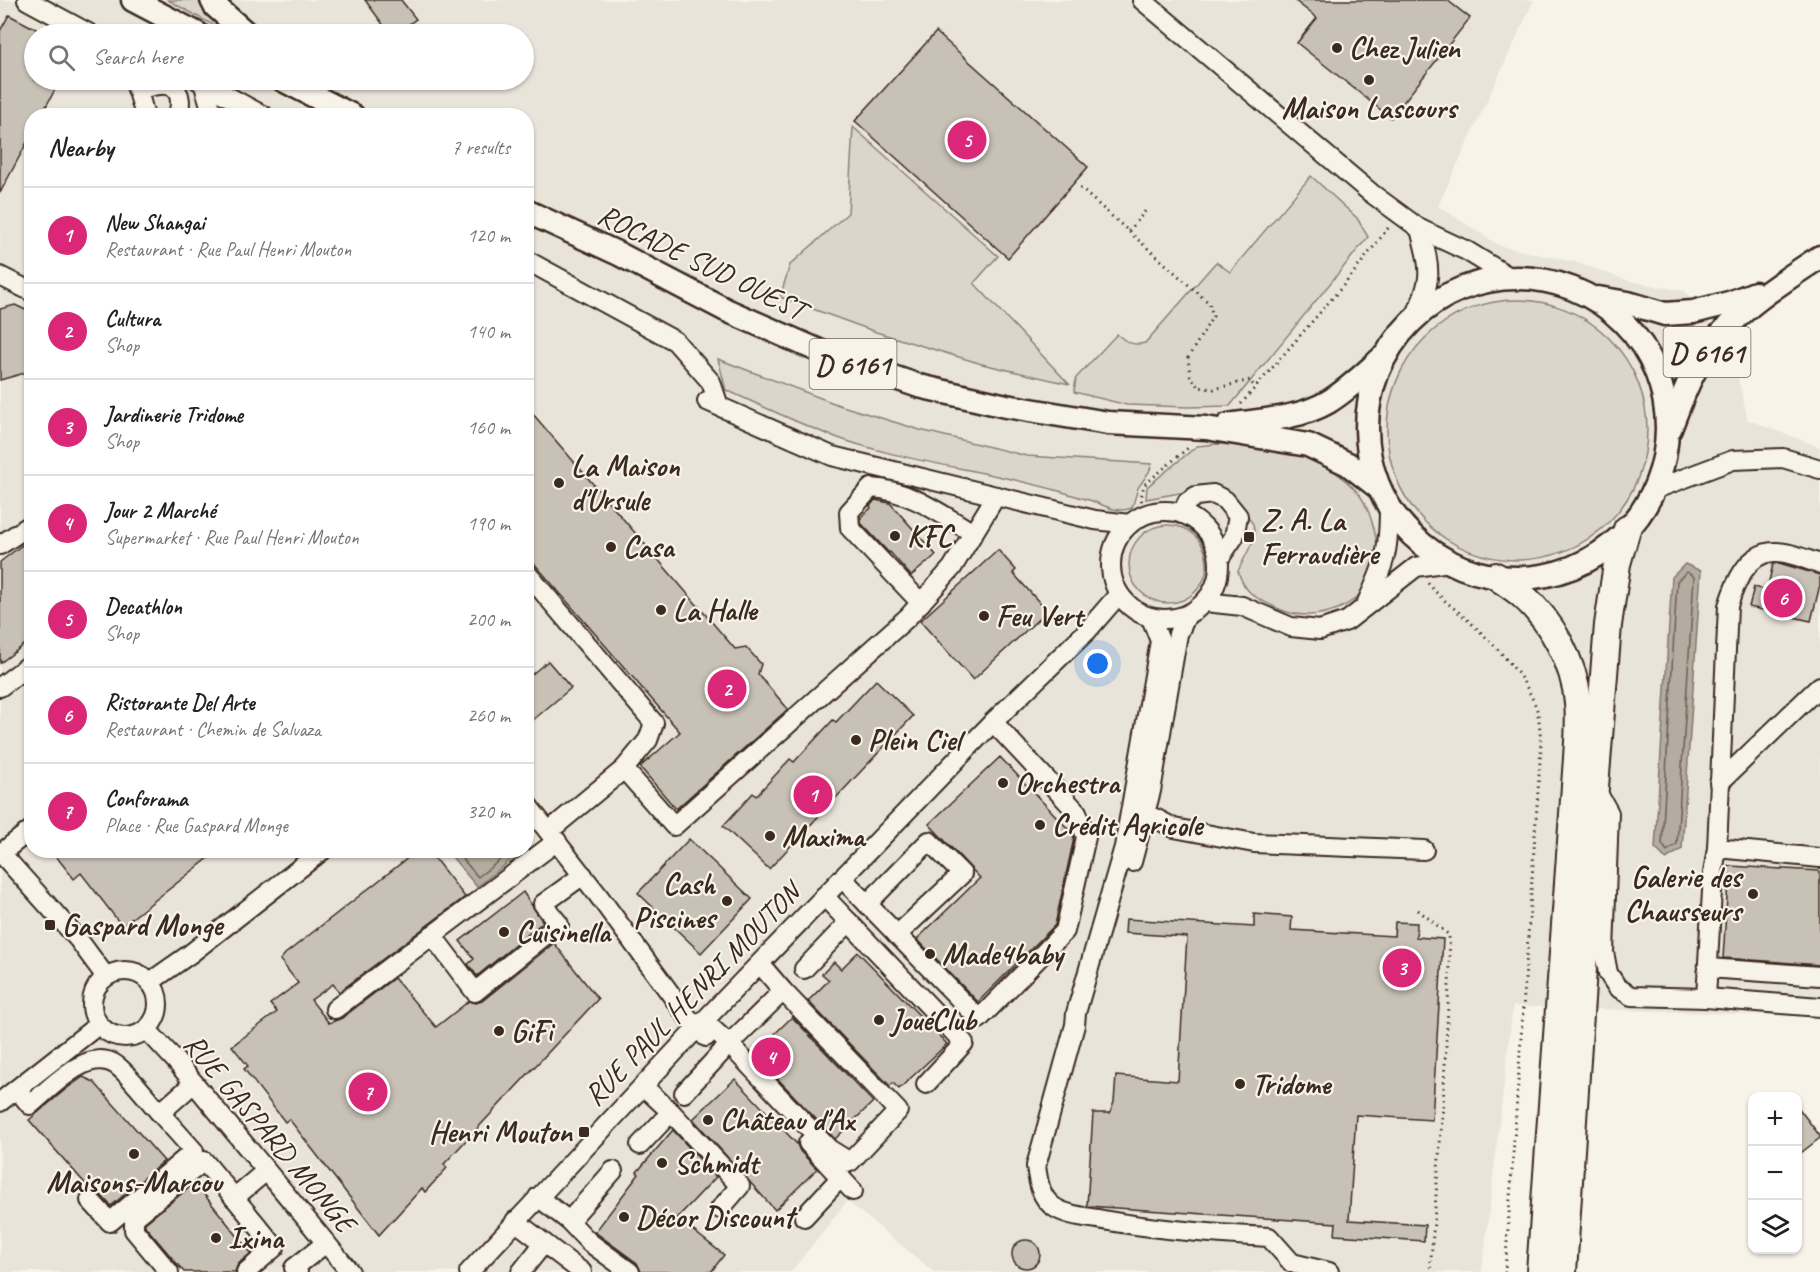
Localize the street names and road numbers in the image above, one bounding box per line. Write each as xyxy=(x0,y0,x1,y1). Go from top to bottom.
street label: ROCADE SUD OUEST xyxy=(592,195,818,331)
road number: D 6161 xyxy=(1664,327,1750,377)
road number: D 6161 xyxy=(810,339,896,389)
street label: RUE PAUL HENRI MOUTON xyxy=(576,871,811,1114)
street label: RUE GASPARD MONGE xyxy=(176,1026,367,1243)

